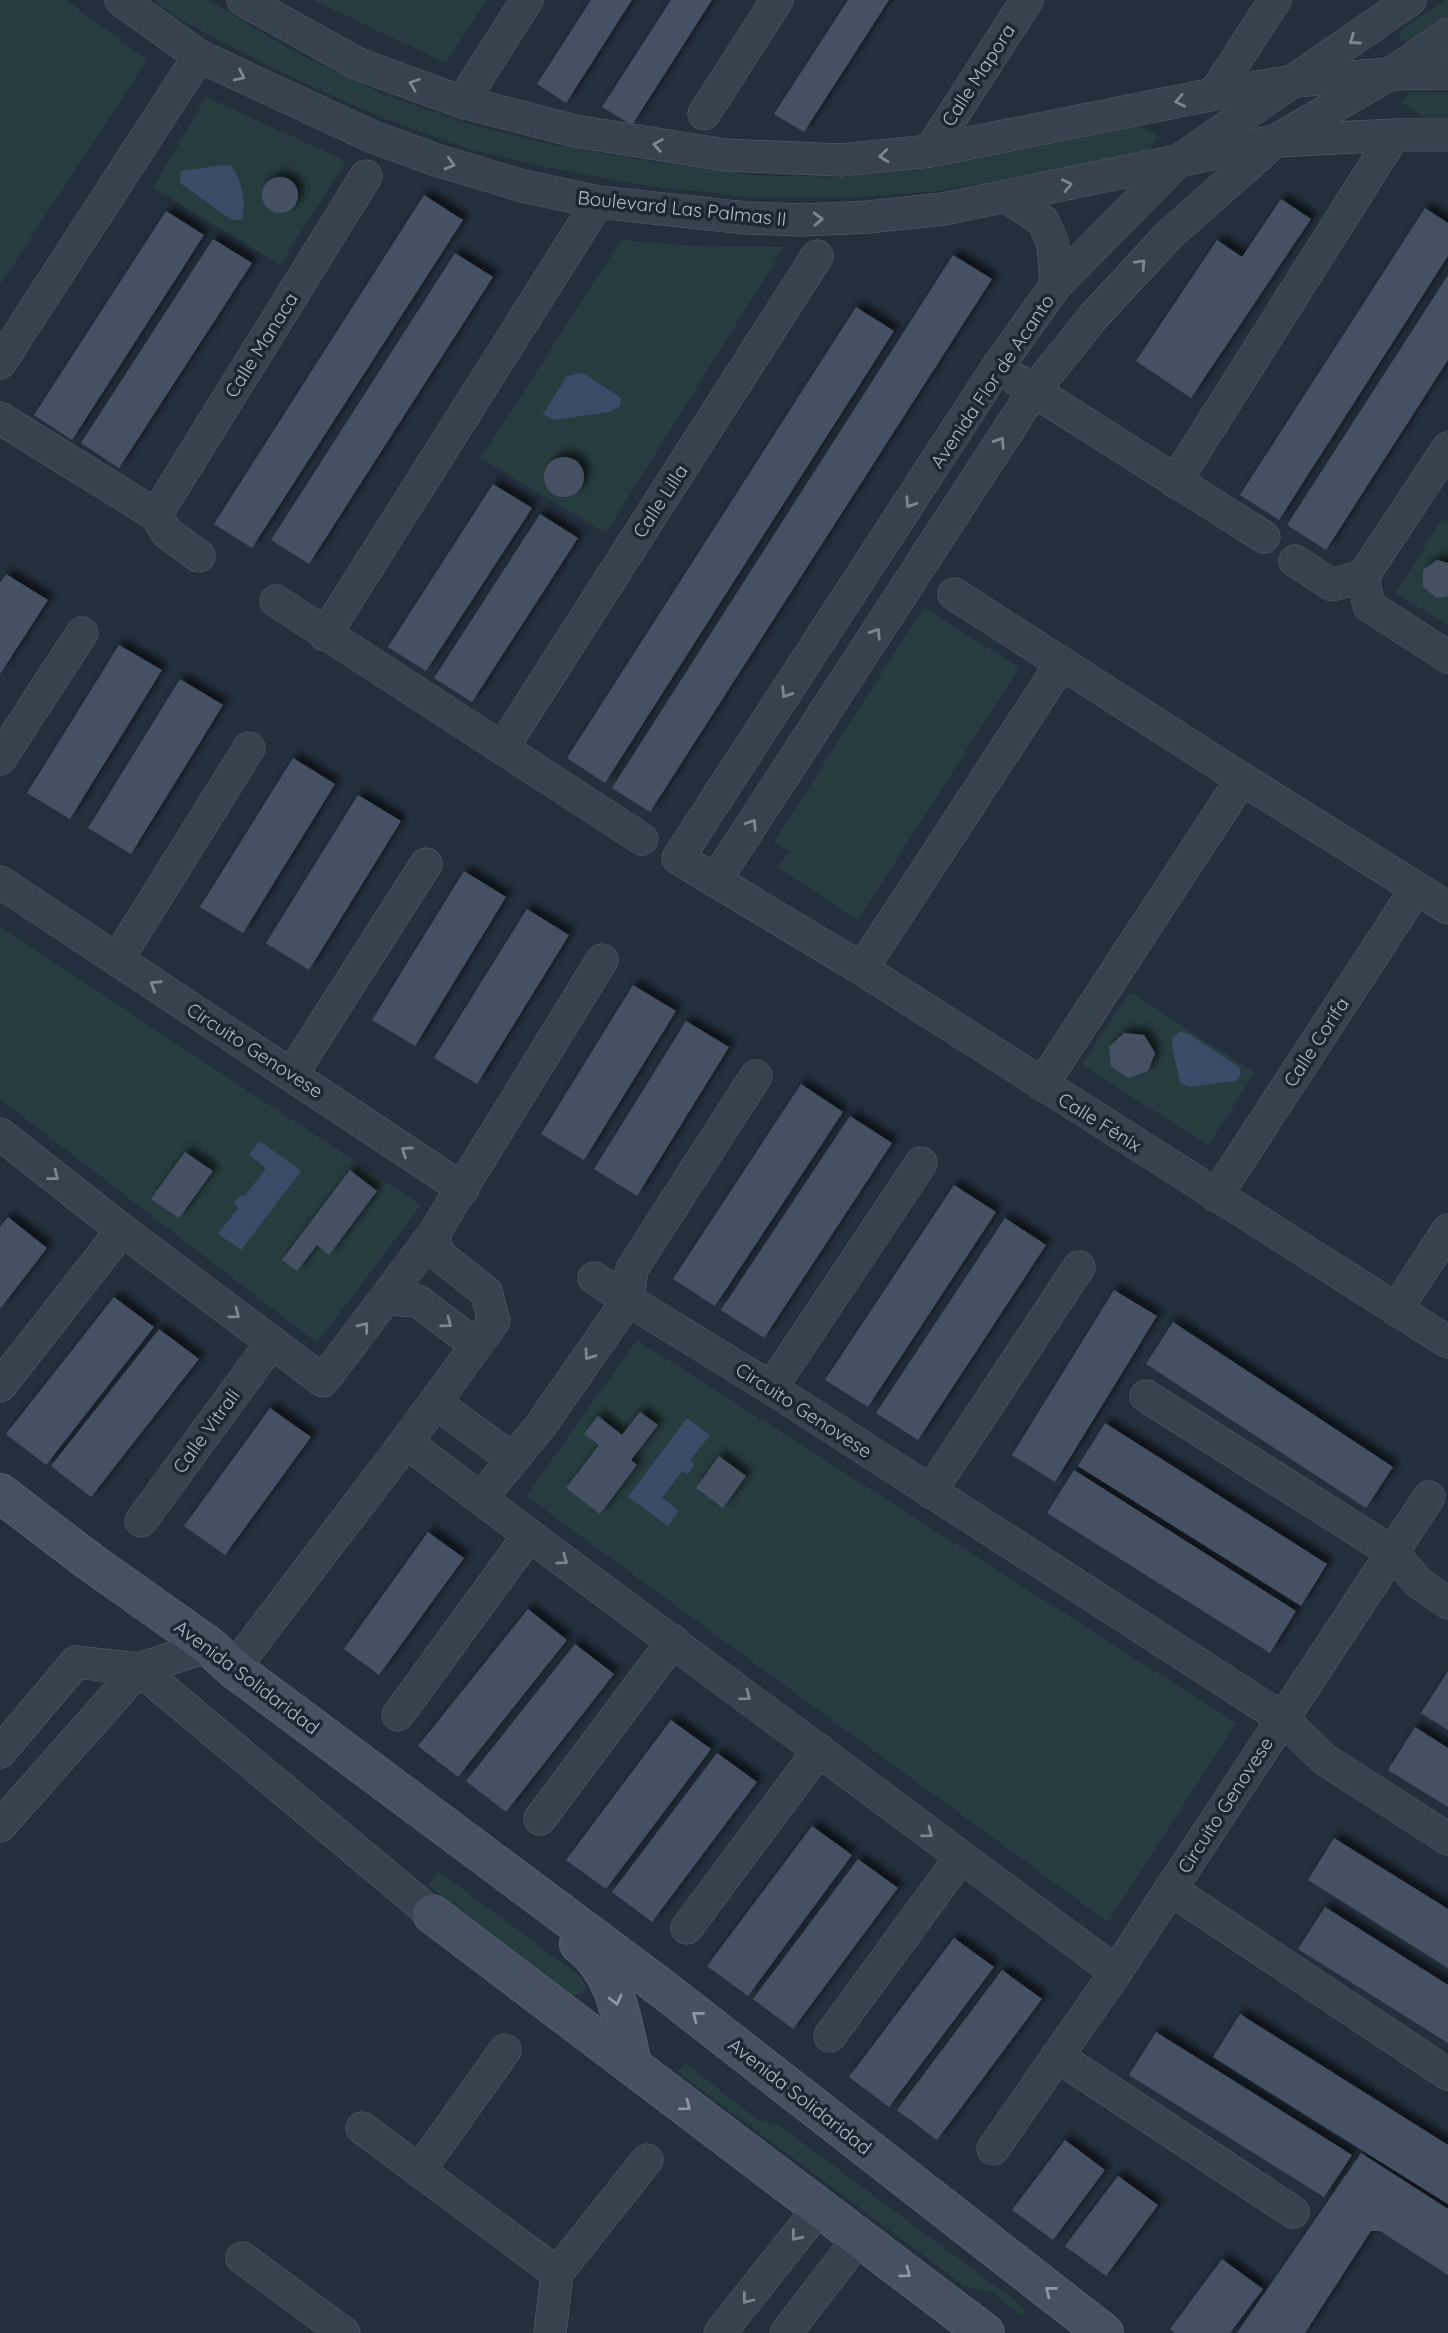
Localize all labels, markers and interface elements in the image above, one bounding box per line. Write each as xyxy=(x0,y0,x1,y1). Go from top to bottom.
street label: Calle Mapora xyxy=(936,19,1020,131)
one-way arrow xyxy=(1349,31,1362,44)
one-way arrow xyxy=(233,68,245,82)
one-way arrow xyxy=(408,78,420,92)
one-way arrow xyxy=(1174,93,1186,108)
one-way arrow xyxy=(652,138,663,153)
one-way arrow xyxy=(878,148,890,163)
one-way arrow xyxy=(443,156,455,171)
one-way arrow xyxy=(1061,178,1073,193)
street label: Boulevard Las Palmas II xyxy=(576,185,788,231)
one-way arrow xyxy=(813,212,824,227)
one-way arrow xyxy=(1133,259,1146,272)
street label: Calle Manaca xyxy=(219,288,303,402)
street label: Avenida Flor de Acanto xyxy=(925,290,1059,472)
one-way arrow xyxy=(992,437,1004,450)
street label: Calle Lilla xyxy=(627,460,693,542)
one-way arrow xyxy=(906,495,919,508)
one-way arrow xyxy=(868,628,881,641)
one-way arrow xyxy=(781,685,794,698)
one-way arrow xyxy=(744,818,757,831)
one-way arrow xyxy=(150,981,163,993)
street label: Calle Corifa xyxy=(1278,993,1354,1091)
street label: Circuito Genovese xyxy=(182,997,328,1103)
street label: Calle Fénix xyxy=(1054,1087,1146,1157)
one-way arrow xyxy=(401,1146,414,1159)
one-way arrow xyxy=(46,1168,58,1181)
one-way arrow xyxy=(227,1306,240,1318)
one-way arrow xyxy=(439,1315,452,1328)
one-way arrow xyxy=(356,1322,369,1334)
one-way arrow xyxy=(584,1348,597,1361)
street label: Circuito Genovese xyxy=(731,1357,877,1463)
street label: Calle Vitrali xyxy=(167,1384,245,1478)
one-way arrow xyxy=(555,1552,568,1565)
street label: Avenida Solidaridad xyxy=(170,1615,324,1739)
one-way arrow xyxy=(738,1687,751,1700)
street label: Circuito Genovese xyxy=(1172,1732,1278,1878)
one-way arrow xyxy=(920,1824,933,1837)
one-way arrow xyxy=(608,1994,623,2006)
one-way arrow xyxy=(692,2011,705,2024)
street label: Avenida Solidaridad xyxy=(724,2033,876,2159)
one-way arrow xyxy=(679,2097,691,2110)
one-way arrow xyxy=(792,2229,805,2241)
one-way arrow xyxy=(899,2264,911,2277)
one-way arrow xyxy=(1046,2287,1058,2300)
one-way arrow xyxy=(742,2291,755,2304)

